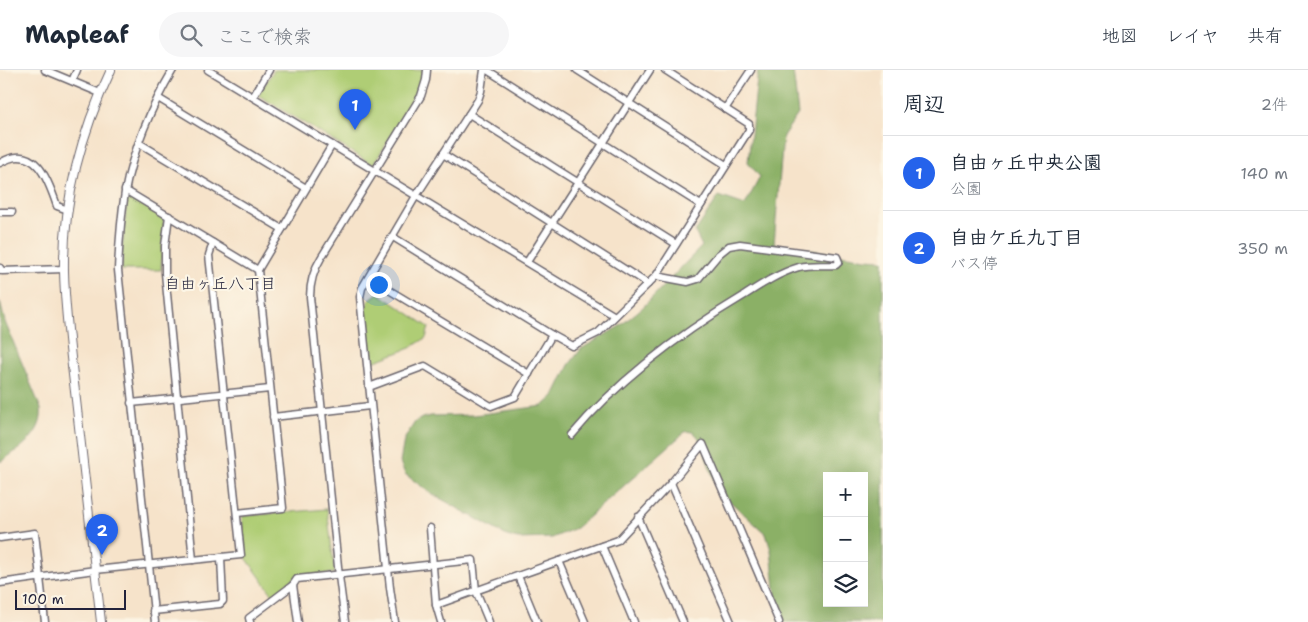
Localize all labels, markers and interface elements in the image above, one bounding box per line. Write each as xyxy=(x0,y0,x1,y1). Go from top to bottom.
search box xyxy=(159,12,509,57)
text: Mapleaf xyxy=(25,19,129,51)
icon: search xyxy=(177,21,205,49)
text: ここで検索 xyxy=(217,24,312,49)
text: 地図 xyxy=(1102,24,1138,48)
text: レイヤ xyxy=(1166,24,1219,48)
text: 共有 xyxy=(1247,24,1283,48)
pin: 1 xyxy=(339,89,371,130)
text: 周辺 xyxy=(903,90,945,118)
text: 2件 xyxy=(1261,94,1288,115)
text: 自由ヶ丘中央公園 xyxy=(950,150,1102,175)
text: 1 xyxy=(915,163,923,184)
text: 140 m xyxy=(1241,163,1288,184)
text: 公園 xyxy=(950,178,982,199)
text: 自由ケ丘九丁目 xyxy=(950,225,1083,250)
text: 2 xyxy=(913,238,925,259)
text: 350 m xyxy=(1237,238,1288,259)
text: バス停 xyxy=(950,253,998,274)
your location xyxy=(366,272,392,298)
district label: 自由ヶ丘八丁目 xyxy=(164,273,276,294)
map controls xyxy=(823,472,868,607)
button: + xyxy=(823,472,868,517)
pin: 2 xyxy=(86,514,118,555)
button: − xyxy=(823,517,868,562)
button: layers xyxy=(823,562,868,607)
scale bar xyxy=(15,587,126,610)
text: 100 m xyxy=(22,590,64,608)

